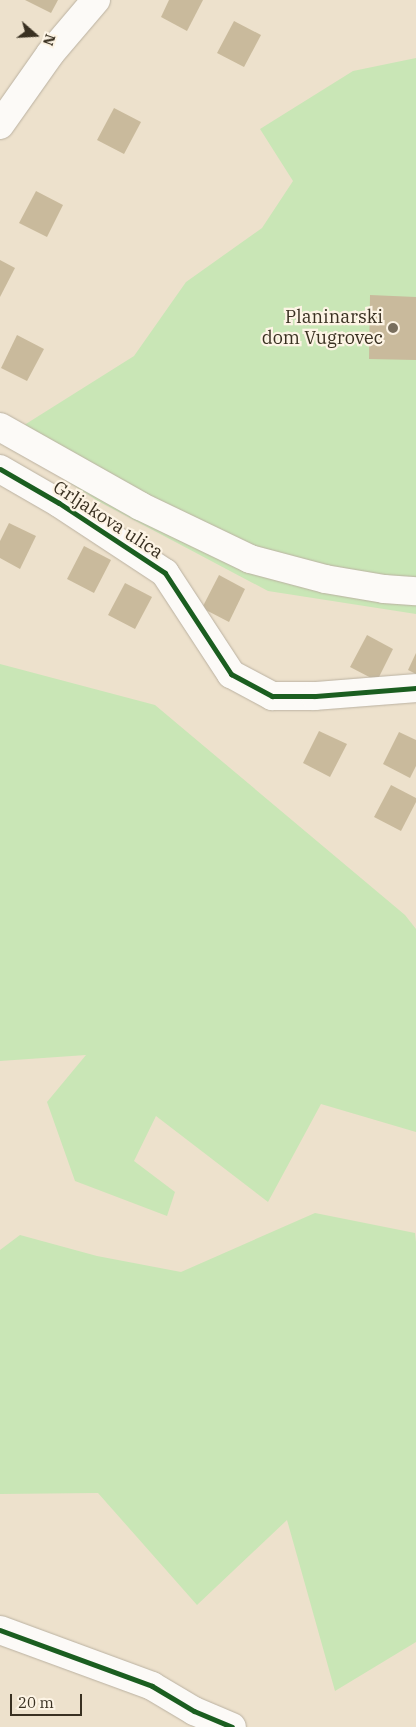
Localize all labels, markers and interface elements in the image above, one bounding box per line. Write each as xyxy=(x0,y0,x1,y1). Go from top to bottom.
north arrow xyxy=(10,10,60,60)
text: N xyxy=(39,32,59,48)
place label: Planinarski dom Vugrovec xyxy=(262,307,383,350)
marker: Planinarski dom Vugrovec xyxy=(387,322,399,334)
street label: Grljakova ulica xyxy=(49,476,167,564)
scale bar xyxy=(12,1684,85,1716)
text: 20 m xyxy=(18,1693,54,1712)

